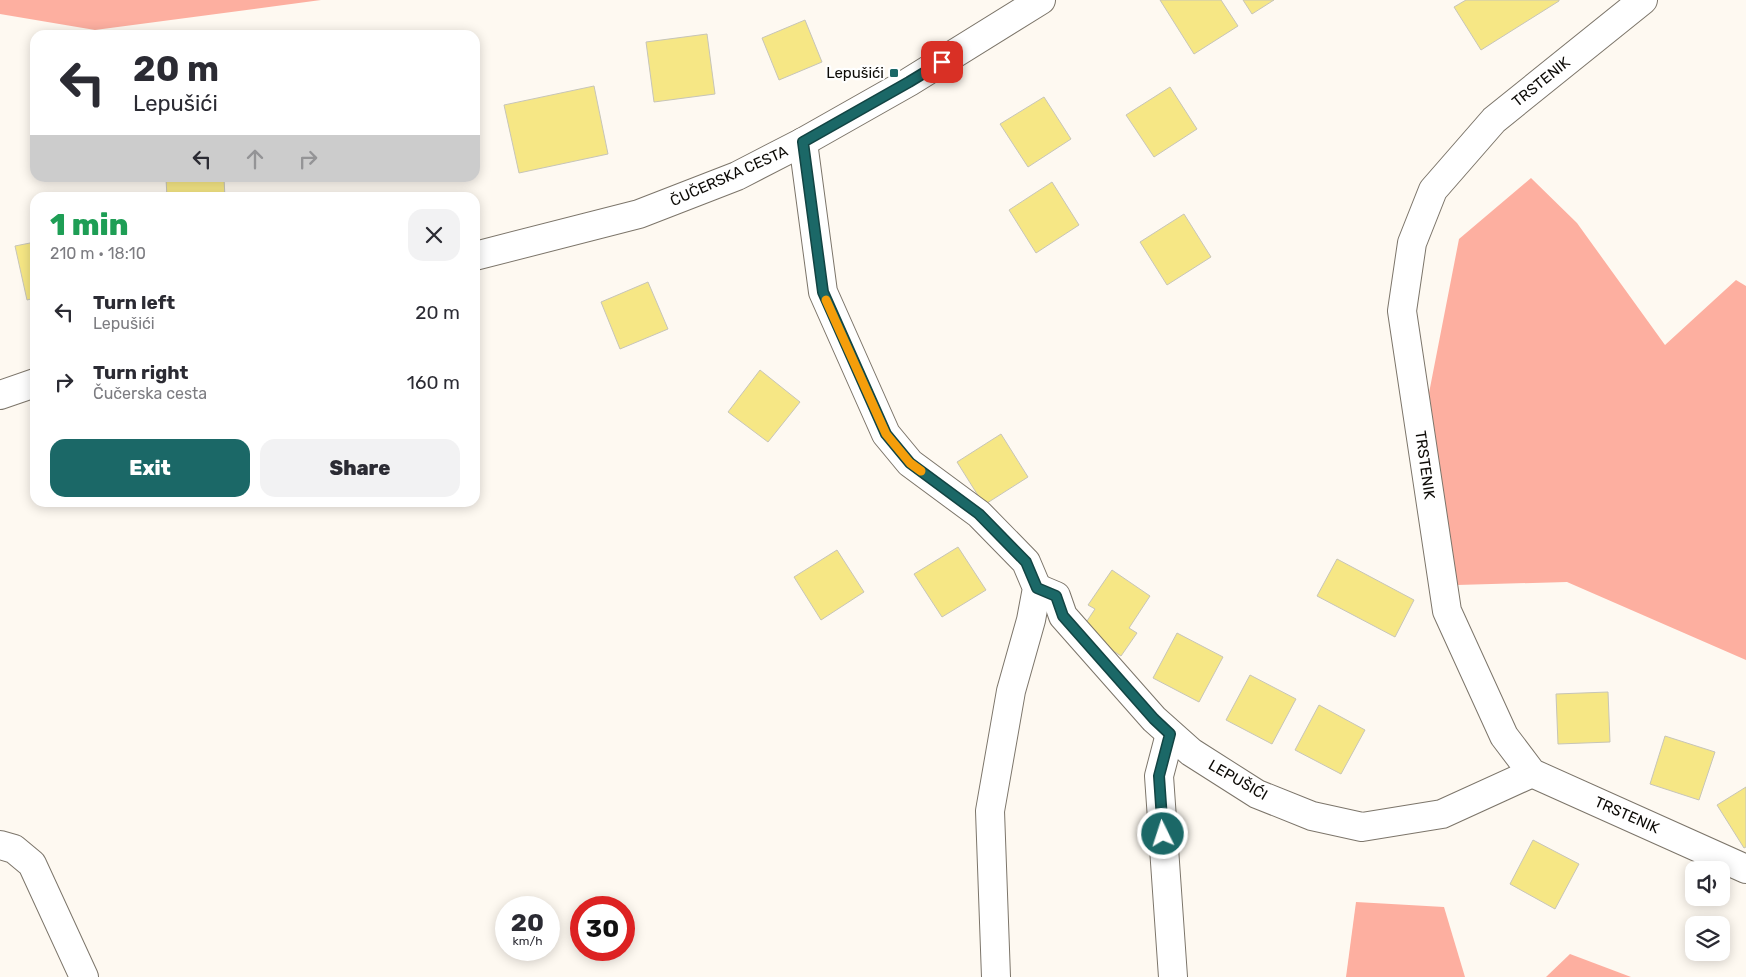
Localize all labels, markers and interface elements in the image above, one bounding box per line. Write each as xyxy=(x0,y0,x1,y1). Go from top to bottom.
pin xyxy=(921,41,963,83)
text: 20 m xyxy=(133,48,219,90)
icon: arrive xyxy=(928,48,956,76)
icon: left xyxy=(50,50,115,115)
street label: TRSTENIK xyxy=(1509,53,1573,111)
place label: Lepušići xyxy=(826,64,884,82)
marker: Lepušići xyxy=(888,67,900,79)
text: Lepušići xyxy=(133,90,218,117)
street label: ČUČERSKA CESTA xyxy=(667,142,791,210)
icon: left xyxy=(188,145,216,173)
icon: ahead xyxy=(241,145,269,173)
icon: right xyxy=(294,145,322,173)
text: 1 min xyxy=(50,207,128,243)
button: close xyxy=(408,209,460,261)
text: 210 m · 18:10 xyxy=(50,244,146,263)
text: Turn left xyxy=(93,291,175,314)
icon: left xyxy=(50,298,78,326)
text: 20 m xyxy=(415,301,460,324)
text: Lepušići xyxy=(93,314,155,333)
text: Turn right xyxy=(93,361,188,384)
icon: right xyxy=(50,368,78,396)
text: 160 m xyxy=(407,371,460,394)
text: Čučerska cesta xyxy=(93,384,207,403)
street label: TRSTENIK xyxy=(1411,430,1439,500)
button: Exit xyxy=(50,439,250,497)
button: Share xyxy=(260,439,460,497)
street label: LEPUŠIĆI xyxy=(1205,756,1271,804)
street label: TRSTENIK xyxy=(1592,793,1662,837)
position arrow xyxy=(1136,807,1188,859)
map controls xyxy=(1685,861,1730,961)
button: sound xyxy=(1685,861,1730,906)
speed limit sign: 30 xyxy=(570,896,635,961)
text: 20 xyxy=(511,908,544,937)
button: layers xyxy=(1685,916,1730,961)
text: km/h xyxy=(513,934,542,948)

